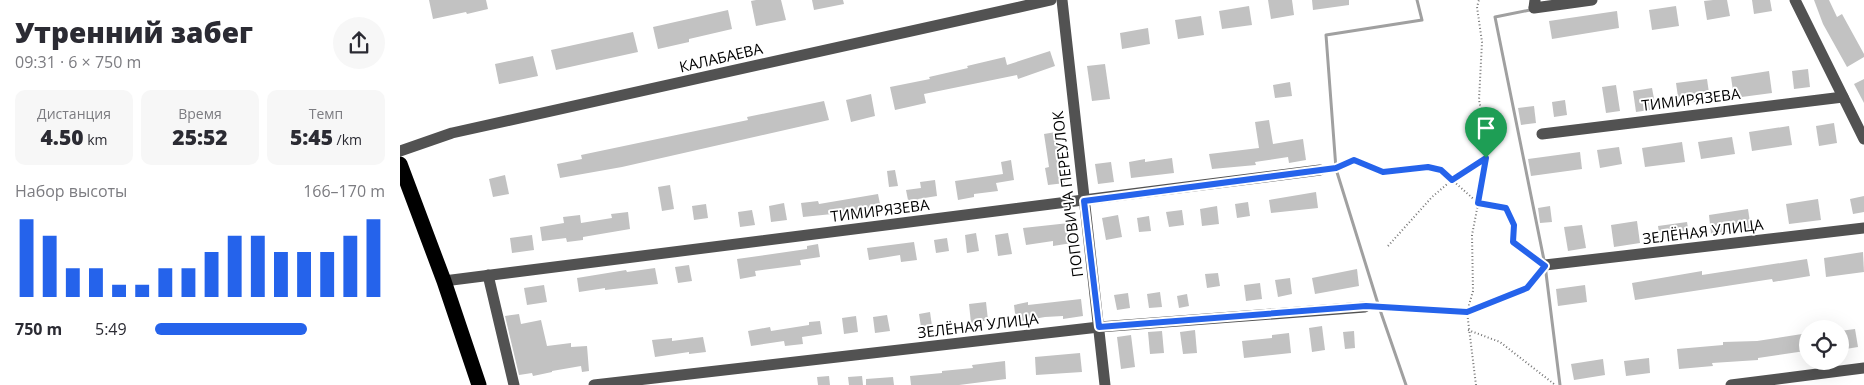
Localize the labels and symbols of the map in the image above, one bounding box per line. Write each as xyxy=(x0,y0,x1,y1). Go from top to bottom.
street label: КАЛАБАЕВА xyxy=(677,38,765,76)
street label: ТИМИРЯЗЕВА xyxy=(1640,83,1742,115)
pin xyxy=(1465,107,1507,158)
street label: ПОПОВИЧА ПЕРЕУЛОК xyxy=(1047,109,1087,278)
street label: ТИМИРЯЗЕВА xyxy=(829,194,931,226)
street label: ЗЕЛЁНАЯ УЛИЦА xyxy=(1641,214,1765,248)
street label: ЗЕЛЁНАЯ УЛИЦА xyxy=(916,308,1040,342)

